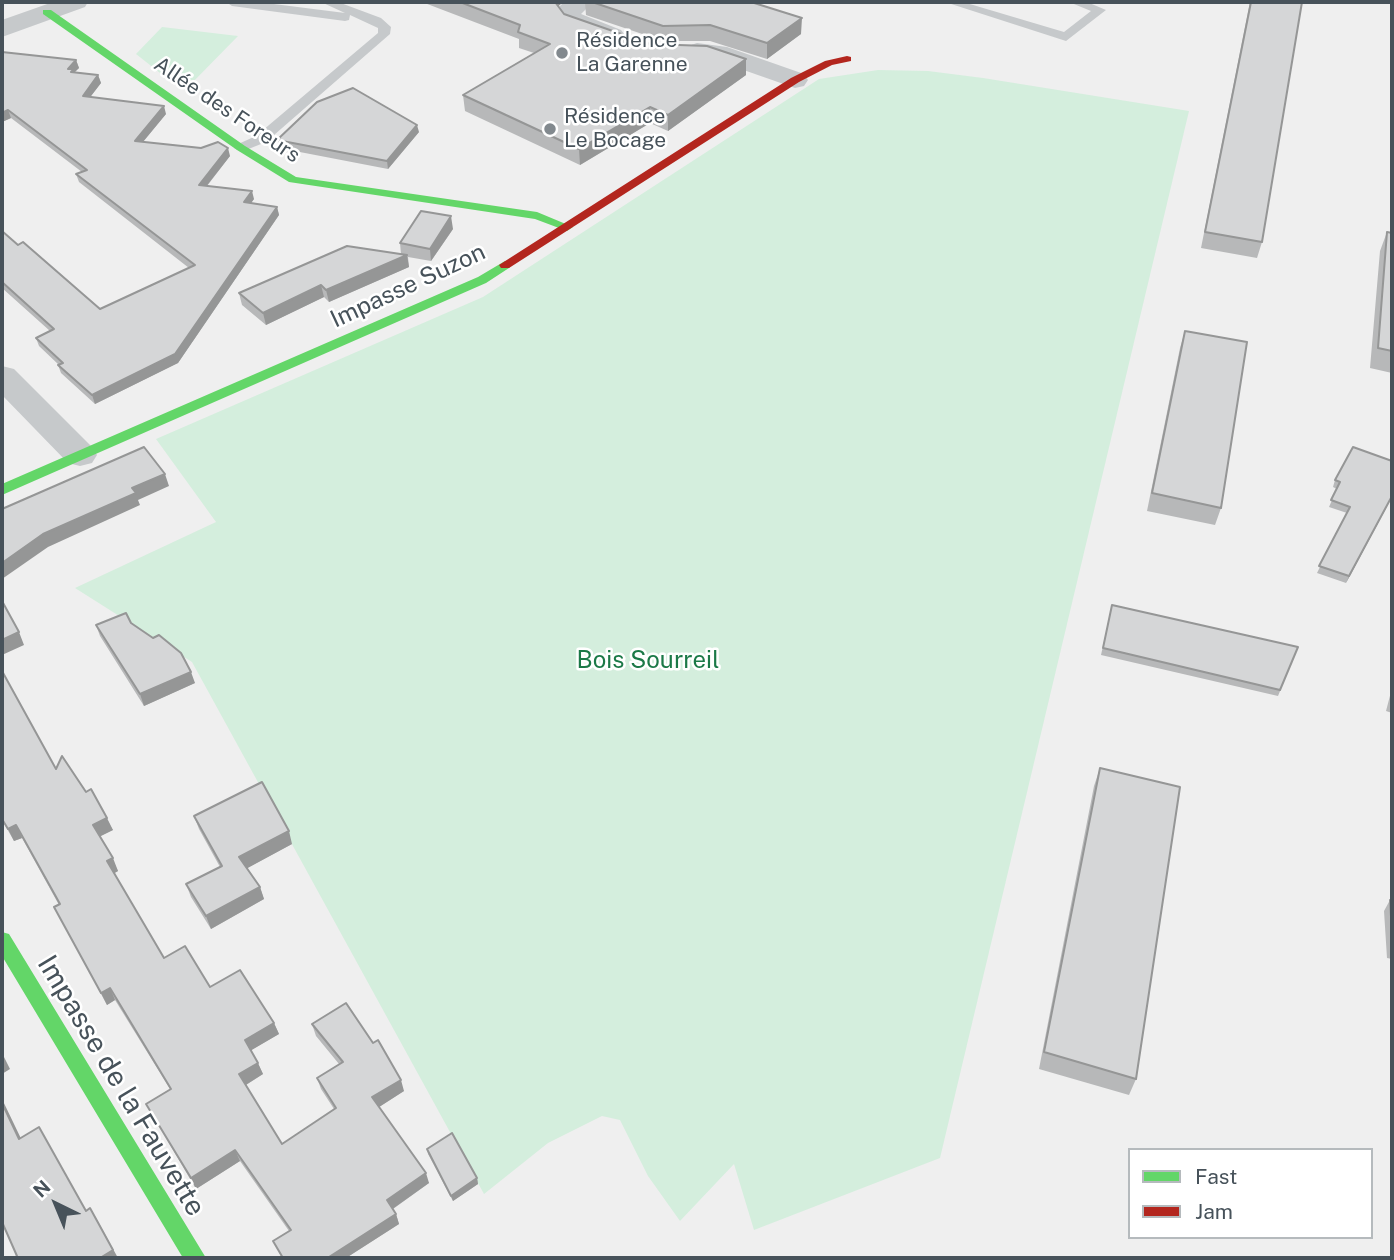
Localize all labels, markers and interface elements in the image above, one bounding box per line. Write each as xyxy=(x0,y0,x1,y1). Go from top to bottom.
place label: Résidence La Garenne xyxy=(576,28,688,78)
marker: Résidence La Garenne xyxy=(554,45,570,61)
street label: Allée des Foreurs xyxy=(149,52,305,168)
place label: Résidence Le Bocage xyxy=(564,104,666,154)
marker: Résidence Le Bocage xyxy=(542,121,558,137)
street label: Impasse Suzon xyxy=(326,238,490,334)
park label: Bois Sourreil xyxy=(577,647,719,675)
street label: Impasse de la Fauvette xyxy=(30,950,212,1222)
legend xyxy=(1128,1148,1373,1239)
text: Fast xyxy=(1195,1164,1237,1189)
north arrow xyxy=(21,1169,91,1239)
text: N xyxy=(29,1176,55,1202)
text: Jam xyxy=(1195,1199,1233,1224)

